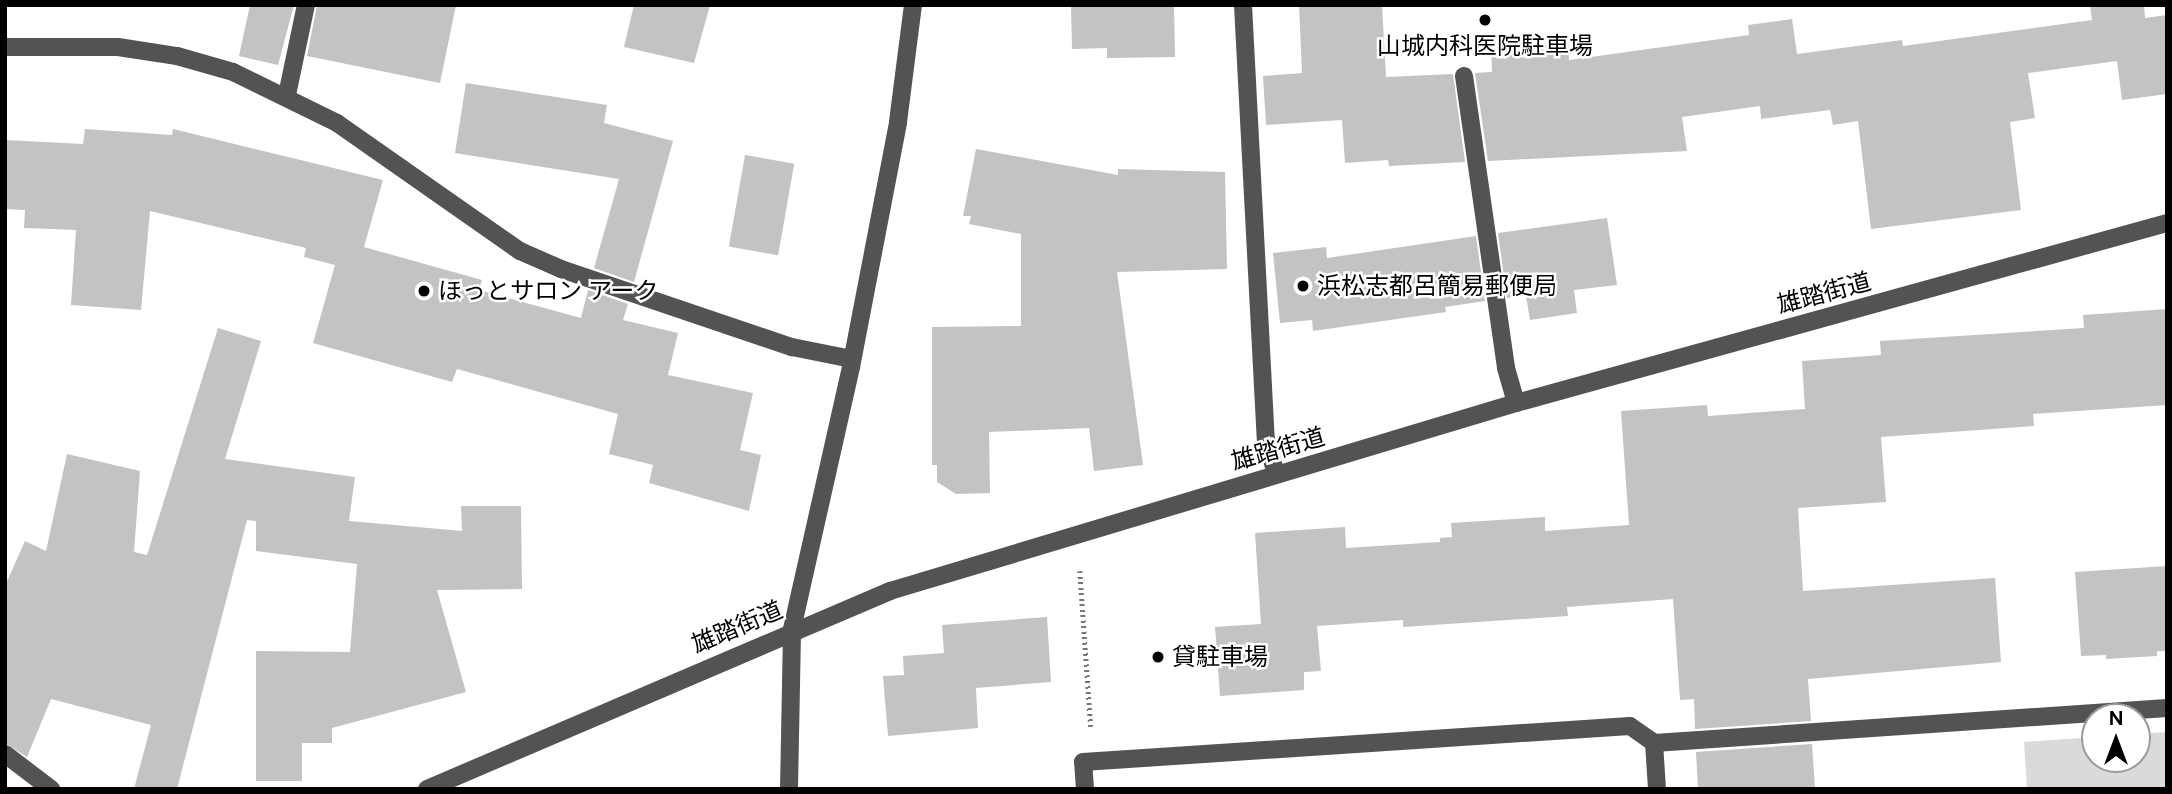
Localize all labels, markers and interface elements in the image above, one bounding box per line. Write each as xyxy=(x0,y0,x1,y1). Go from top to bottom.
marker: 山城内科医院駐車場 xyxy=(1477,12,1493,28)
place label: 山城内科医院駐車場 xyxy=(1377,32,1593,60)
street label: 雄踏街道 xyxy=(1774,267,1874,319)
place label: 浜松志都呂簡易郵便局 xyxy=(1317,272,1557,300)
place label: ほっとサロン アーク xyxy=(438,277,658,305)
marker: 浜松志都呂簡易郵便局 xyxy=(1295,278,1311,294)
marker: ほっとサロン アーク xyxy=(416,283,432,299)
street label: 雄踏街道 xyxy=(1228,422,1328,476)
street label: 雄踏街道 xyxy=(687,595,787,659)
place label: 貸駐車場 xyxy=(1172,643,1268,671)
marker: 貸駐車場 xyxy=(1150,649,1166,665)
north arrow xyxy=(2081,703,2151,773)
text: N xyxy=(2109,707,2123,730)

